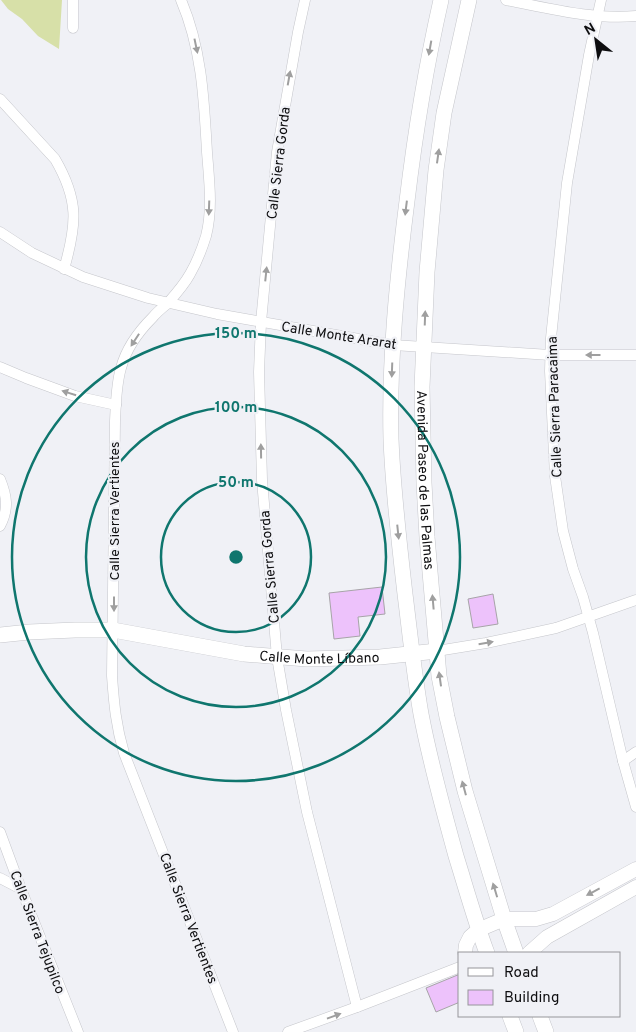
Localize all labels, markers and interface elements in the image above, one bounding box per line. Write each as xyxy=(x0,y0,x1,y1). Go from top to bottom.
north arrow xyxy=(571,15,621,65)
text: N xyxy=(582,20,599,40)
one-way arrow xyxy=(192,39,200,54)
one-way arrow xyxy=(426,40,434,56)
one-way arrow xyxy=(286,70,294,86)
street label: Calle Sierra Gorda xyxy=(264,106,295,220)
one-way arrow xyxy=(435,148,443,164)
one-way arrow xyxy=(204,200,212,216)
one-way arrow xyxy=(402,201,410,217)
one-way arrow xyxy=(262,266,270,282)
one-way arrow xyxy=(421,310,429,326)
street label: Calle Monte Ararat xyxy=(280,319,398,354)
text: 150 m xyxy=(215,325,257,344)
one-way arrow xyxy=(130,333,140,347)
street label: Calle Sierra Paracaima xyxy=(545,336,566,478)
one-way arrow xyxy=(585,351,601,359)
one-way arrow xyxy=(388,362,396,378)
one-way arrow xyxy=(61,389,76,397)
street label: Avenida Paseo de las Palmas xyxy=(412,390,437,571)
text: 100 m xyxy=(215,399,257,418)
street label: Calle Sierra Vertientes xyxy=(107,442,124,580)
one-way arrow xyxy=(257,443,265,459)
text: 50 m xyxy=(218,474,254,493)
street label: Calle Sierra Gorda xyxy=(257,510,284,624)
one-way arrow xyxy=(394,525,402,541)
centre of rings xyxy=(227,548,245,566)
one-way arrow xyxy=(429,594,437,610)
one-way arrow xyxy=(110,596,118,612)
one-way arrow xyxy=(478,639,494,647)
street label: Calle Monte Líbano xyxy=(259,648,380,669)
one-way arrow xyxy=(436,670,444,686)
one-way arrow xyxy=(460,780,468,795)
street label: Calle Sierra Vertientes xyxy=(155,851,220,986)
street label: Calle Sierra Tejupilco xyxy=(5,868,68,997)
one-way arrow xyxy=(491,883,499,898)
one-way arrow xyxy=(586,888,600,897)
legend xyxy=(458,952,621,1017)
text: Road xyxy=(504,964,539,983)
text: Building xyxy=(504,989,559,1008)
one-way arrow xyxy=(327,1012,342,1019)

